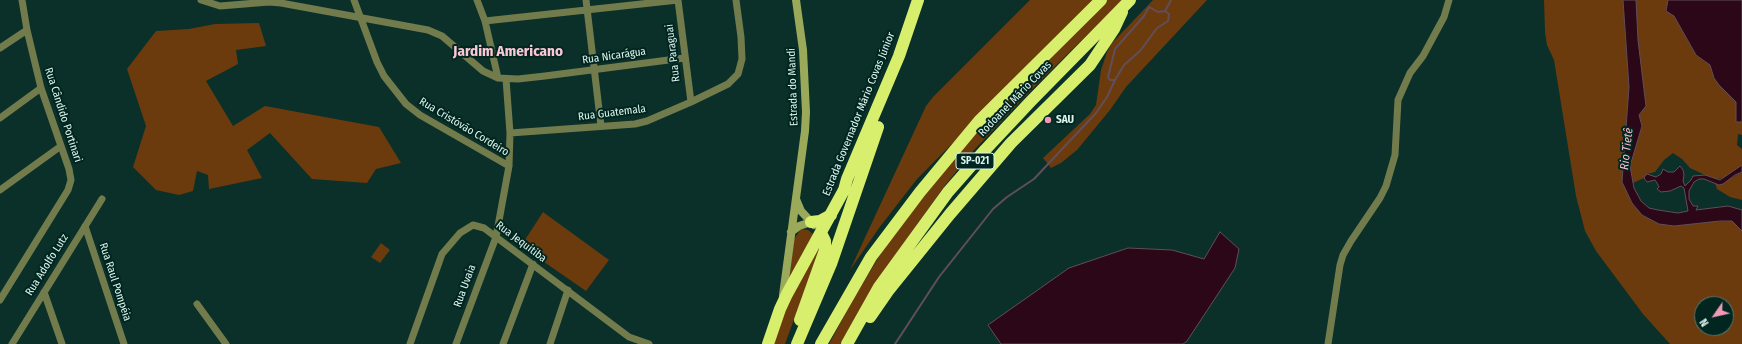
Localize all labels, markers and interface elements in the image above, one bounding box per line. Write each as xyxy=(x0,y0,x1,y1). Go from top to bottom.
street label: Rua Paraguai xyxy=(663,23,683,83)
street label: Estrada Governador Mário Covas Júnior xyxy=(820,30,898,198)
district label: Jardim Americano xyxy=(453,43,563,61)
street label: Rua Nicarágua xyxy=(581,45,647,67)
street label: Estrada do Mandi xyxy=(785,48,801,126)
street label: Rodoanel Mário Covas xyxy=(976,59,1054,139)
street label: Rua Cândido Portinari xyxy=(41,66,85,164)
street label: Rua Cristóvão Cordeiro xyxy=(417,95,511,159)
street label: Rua Guatemala xyxy=(577,102,647,124)
place label: SAU xyxy=(1056,113,1074,127)
marker: SAU xyxy=(1043,115,1053,125)
water label: Rio Tietê xyxy=(1618,127,1636,171)
road number: SP-021 xyxy=(956,153,994,169)
street label: Rua Jequitiba xyxy=(493,219,549,265)
street label: Rua Adolfo Lutz xyxy=(23,232,71,298)
street label: Rua Raul Pompéia xyxy=(96,241,134,323)
street label: Rua Uvaia xyxy=(451,263,479,309)
north arrow xyxy=(1694,296,1734,336)
text: N xyxy=(1697,316,1712,329)

